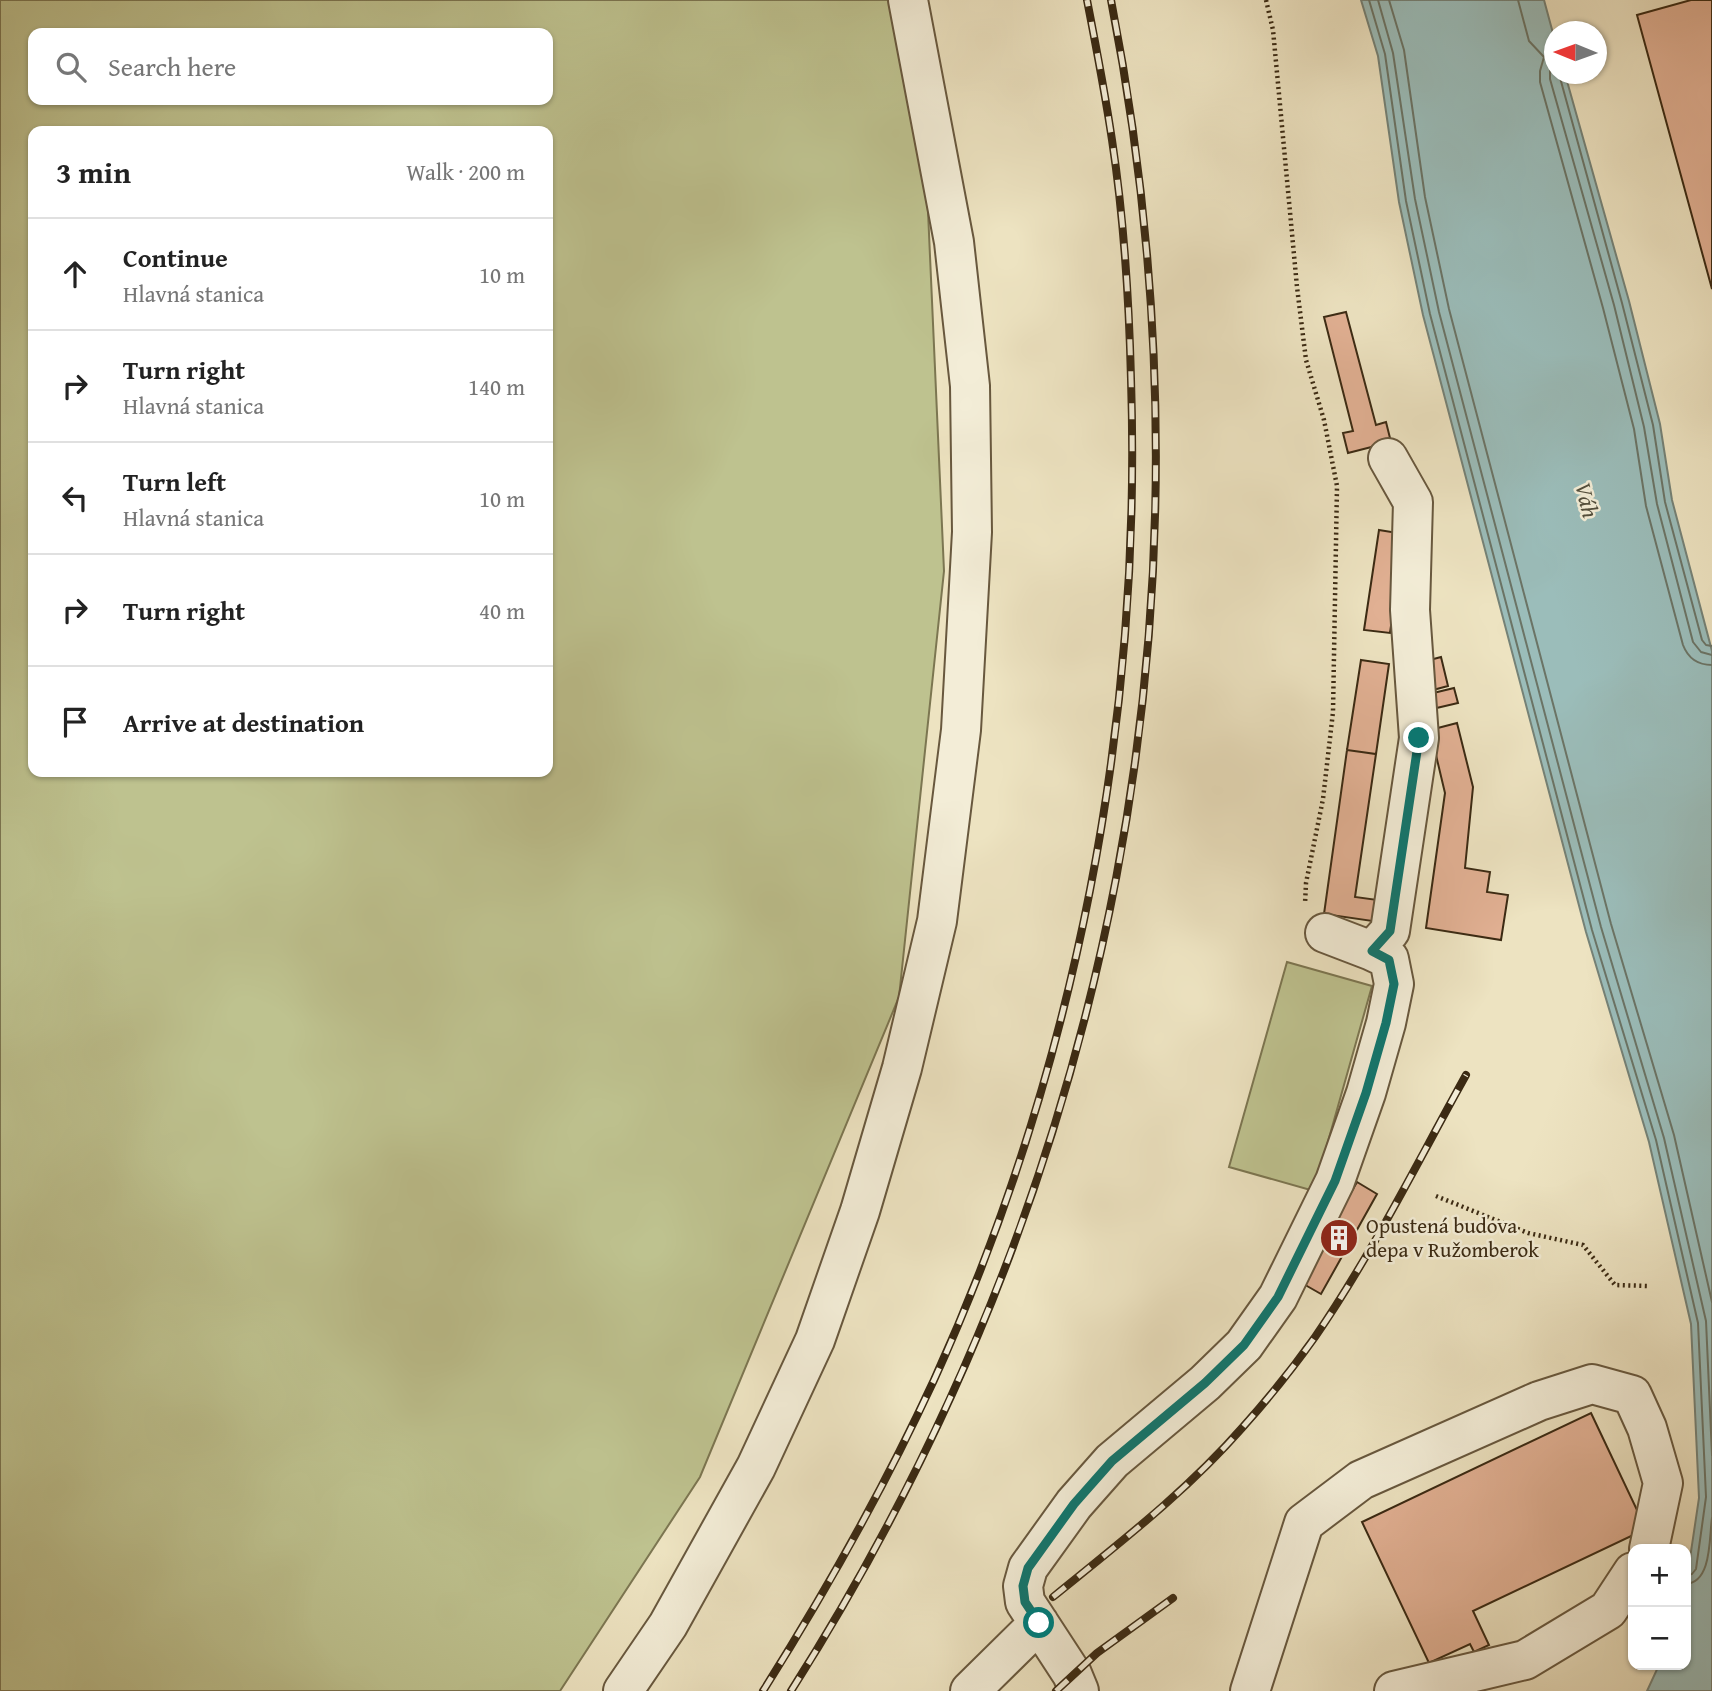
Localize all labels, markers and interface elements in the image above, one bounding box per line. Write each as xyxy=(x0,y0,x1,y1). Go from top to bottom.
north arrow xyxy=(1544,21,1607,84)
search box xyxy=(28,28,553,105)
text: Search here xyxy=(108,47,236,86)
icon: search xyxy=(52,48,90,86)
text: 3 min xyxy=(56,150,131,194)
text: Walk · 200 m xyxy=(406,155,525,188)
text: Continue xyxy=(123,238,228,277)
icon: ahead xyxy=(56,255,94,293)
text: 10 m xyxy=(479,258,525,291)
text: Hlavná stanica xyxy=(123,277,264,310)
text: Turn right xyxy=(123,350,245,389)
icon: right xyxy=(56,367,94,405)
text: 140 m xyxy=(468,370,525,403)
text: Hlavná stanica xyxy=(123,389,264,422)
text: Turn left xyxy=(123,462,226,501)
water label: Váh xyxy=(1567,478,1608,522)
icon: left xyxy=(56,479,94,517)
text: 10 m xyxy=(479,482,525,515)
text: Hlavná stanica xyxy=(123,501,264,534)
icon: right xyxy=(56,591,94,629)
text: Turn right xyxy=(123,591,245,630)
text: 40 m xyxy=(479,594,525,627)
icon: arrive xyxy=(56,703,94,741)
text: Arrive at destination xyxy=(123,703,364,742)
route end xyxy=(1403,722,1434,753)
place label: Opustená budova depa v Ružomberok xyxy=(1366,1210,1539,1265)
building icon: Opustená budova depa v Ružomberok xyxy=(1318,1217,1360,1259)
map controls xyxy=(1628,1544,1691,1670)
button: + xyxy=(1628,1544,1691,1607)
route start xyxy=(1023,1607,1054,1638)
button: − xyxy=(1628,1607,1691,1670)

